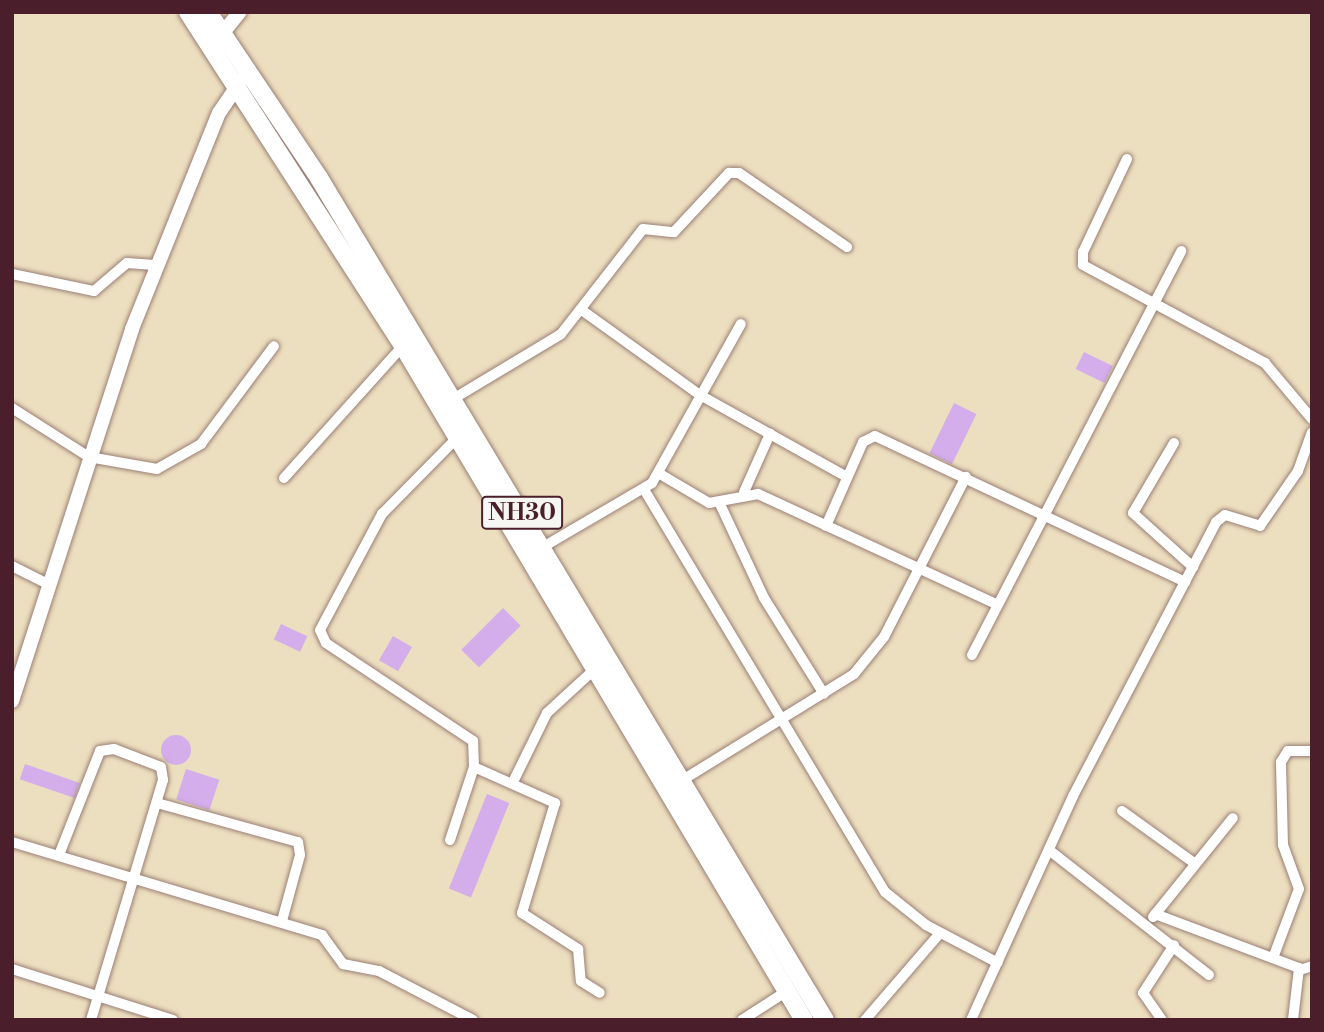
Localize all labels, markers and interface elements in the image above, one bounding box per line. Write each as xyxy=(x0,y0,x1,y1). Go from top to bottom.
road number: NH30 xyxy=(480,494,564,533)

